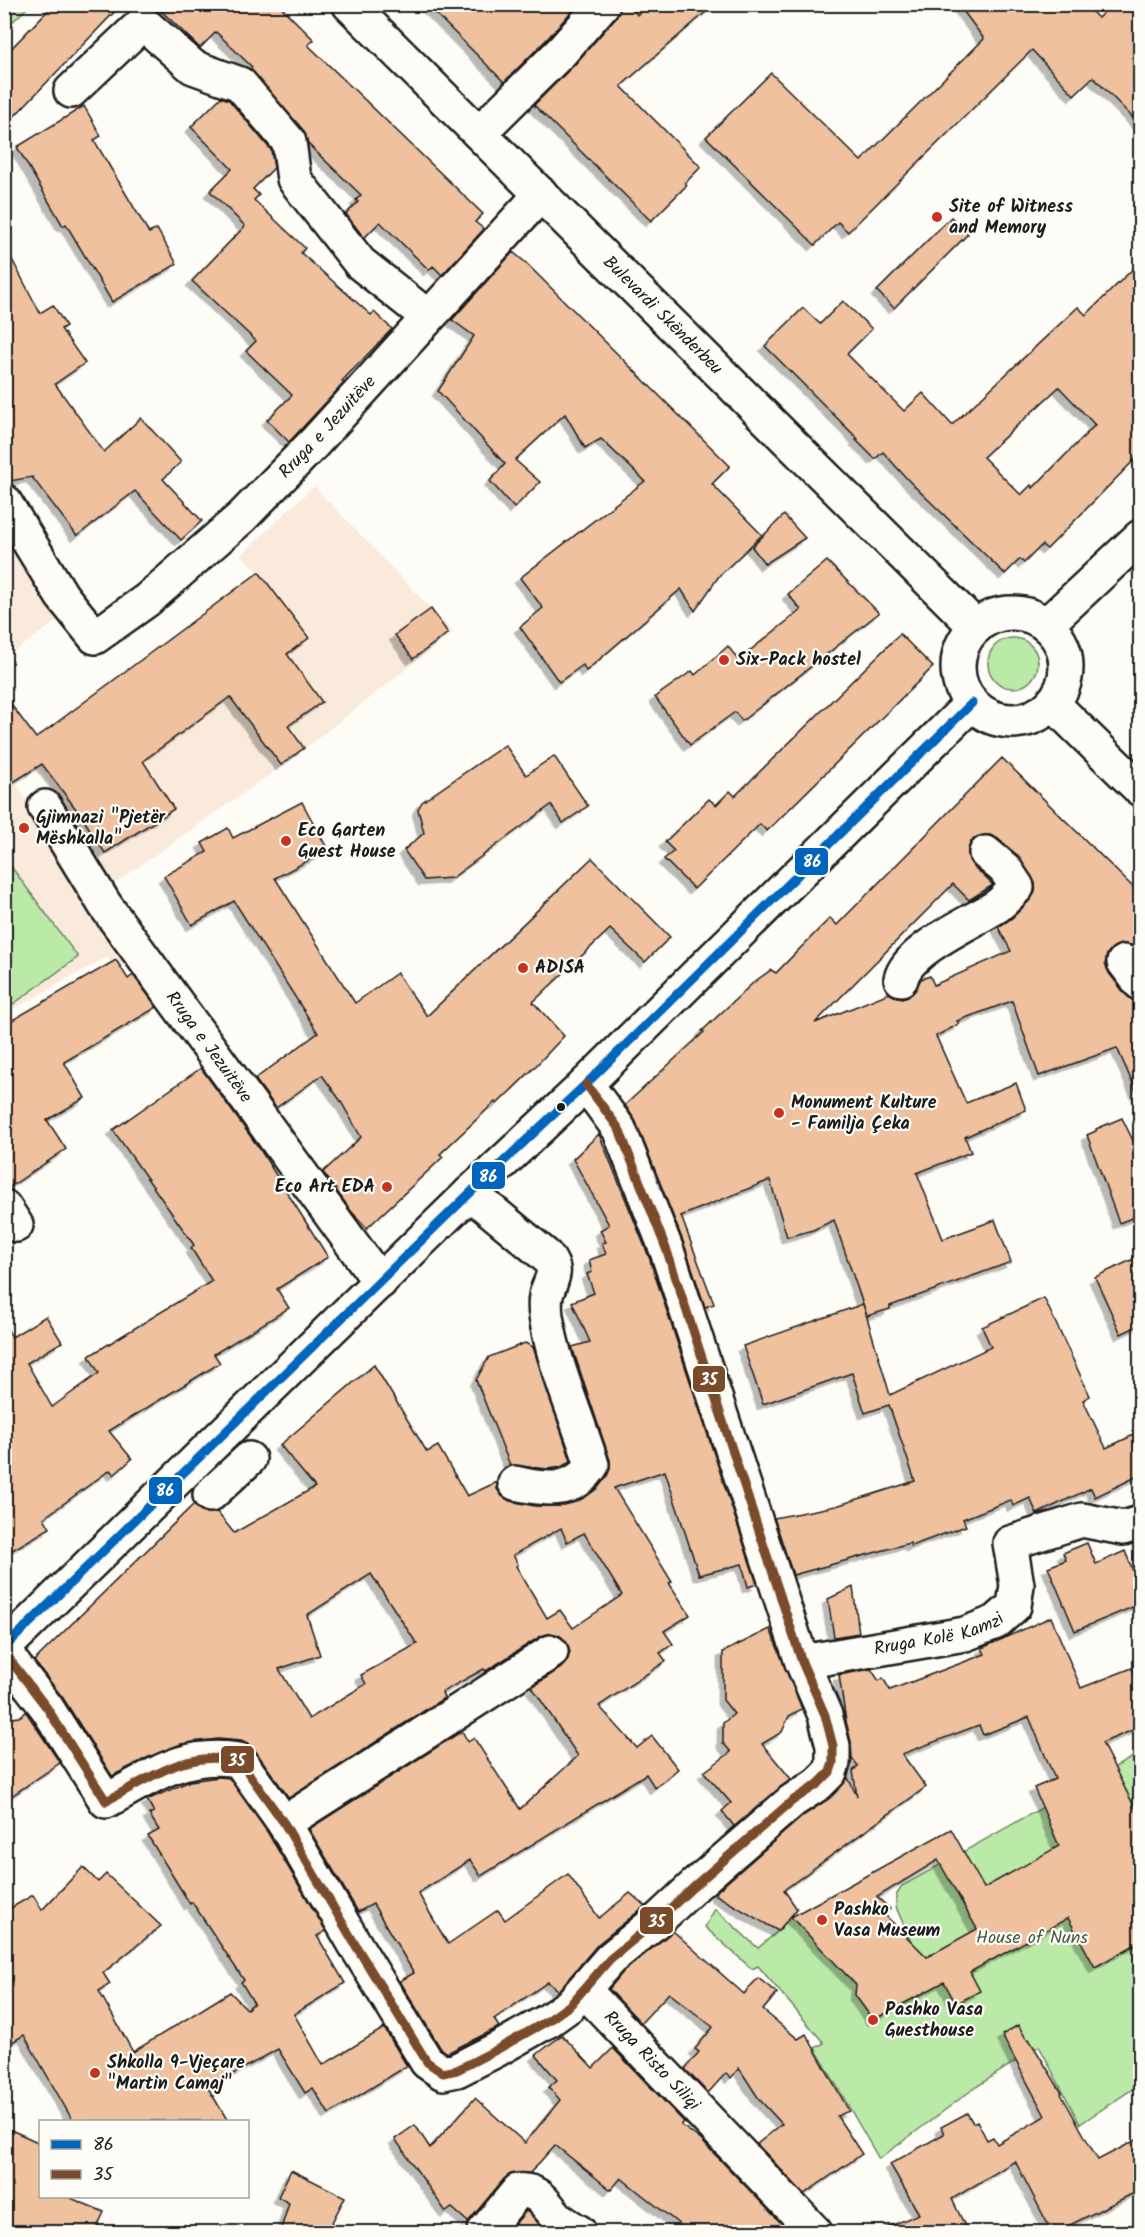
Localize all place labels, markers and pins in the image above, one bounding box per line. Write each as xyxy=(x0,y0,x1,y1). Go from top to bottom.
place label: Site of Witness and Memory xyxy=(949,193,1074,243)
marker: Site of Witness and Memory xyxy=(930,210,944,224)
place label: Six-Pack hostel xyxy=(736,646,861,675)
marker: Six-Pack hostel xyxy=(717,653,731,667)
place label: Gjimnazi "Pjetër Mëshkalla" xyxy=(36,804,167,854)
place label: Eco Garten Guest House xyxy=(298,817,396,867)
marker: Gjimnazi "Pjetër Mëshkalla" xyxy=(17,821,31,835)
marker: Eco Garten Guest House xyxy=(279,834,293,848)
place label: ADISA xyxy=(535,954,585,983)
marker: ADISA xyxy=(516,961,530,975)
place label: Monument Kulture - Familja Çeka xyxy=(791,1089,937,1139)
unlabelled marker xyxy=(555,1101,567,1113)
marker: Monument Kulture - Familja Çeka xyxy=(772,1106,786,1120)
place label: Eco Art EDA xyxy=(275,1173,375,1202)
marker: Eco Art EDA xyxy=(380,1180,394,1194)
place label: Pashko Vasa Museum xyxy=(834,1896,941,1946)
marker: Pashko Vasa Museum xyxy=(815,1913,829,1927)
place label: Pashko Vasa Guesthouse xyxy=(885,1996,983,2046)
marker: Pashko Vasa Guesthouse xyxy=(866,2013,880,2027)
place label: Shkolla 9-Vjeçare "Martin Camaj" xyxy=(107,2049,245,2099)
marker: Shkolla 9-Vjeçare "Martin Camaj" xyxy=(88,2066,102,2080)

